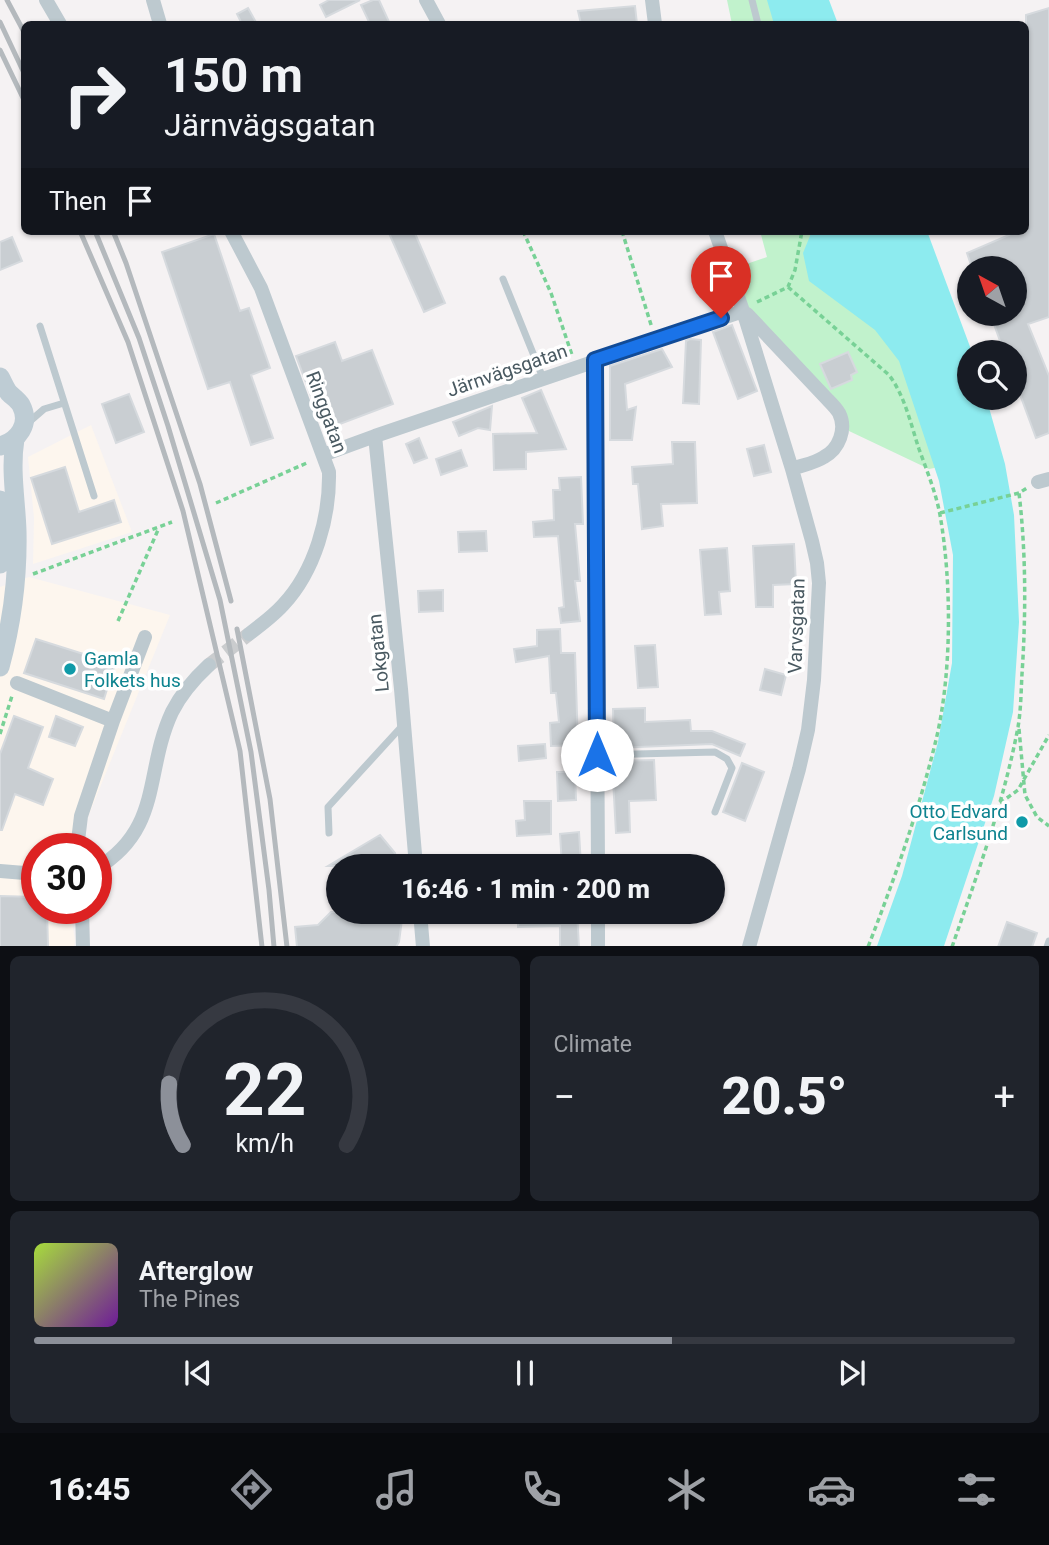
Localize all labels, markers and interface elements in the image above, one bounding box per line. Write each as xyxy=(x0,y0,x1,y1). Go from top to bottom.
text: 150 m xyxy=(164,47,303,104)
icon: right xyxy=(49,49,140,140)
text: Järnvägsgatan xyxy=(164,106,376,144)
icon: arrive xyxy=(121,182,159,220)
text: Then xyxy=(49,186,107,216)
pin xyxy=(691,246,751,318)
north arrow xyxy=(957,256,1027,326)
map controls xyxy=(957,256,1027,410)
icon: arrive xyxy=(702,257,740,295)
street label: Järnvägsgatan xyxy=(444,339,570,402)
button: search xyxy=(957,340,1027,410)
street label: Ringgatan xyxy=(301,368,352,456)
street label: Varvsgatan xyxy=(783,578,810,674)
street label: Lokgatan xyxy=(363,613,394,693)
place label: Gamla Folkets hus xyxy=(84,647,181,692)
marker: Gamla Folkets hus xyxy=(62,661,78,677)
position arrow xyxy=(560,718,634,792)
place label: Otto Edvard Carlsund xyxy=(909,800,1008,845)
marker: Otto Edvard Carlsund xyxy=(1014,814,1030,830)
speed limit sign: 30 xyxy=(21,833,112,924)
text: 16:46 · 1 min · 200 m xyxy=(401,874,650,904)
text: Climate xyxy=(554,1031,632,1058)
text: 22 xyxy=(223,1047,307,1133)
text: 20.5° xyxy=(721,1066,847,1127)
text: − xyxy=(554,1075,575,1119)
text: + xyxy=(993,1075,1015,1119)
text: km/h xyxy=(235,1128,294,1157)
text: Afterglow xyxy=(139,1256,253,1286)
text: The Pines xyxy=(139,1286,240,1313)
icon: previous xyxy=(179,1354,217,1392)
icon: pause xyxy=(506,1354,544,1392)
icon: next xyxy=(833,1354,871,1392)
icon: directions xyxy=(227,1465,276,1514)
icon: music xyxy=(372,1465,421,1514)
icon: phone xyxy=(517,1465,566,1514)
icon: climate xyxy=(662,1465,711,1514)
icon: car xyxy=(807,1465,856,1514)
icon: filters xyxy=(952,1465,1001,1514)
text: 16:45 xyxy=(48,1470,130,1508)

